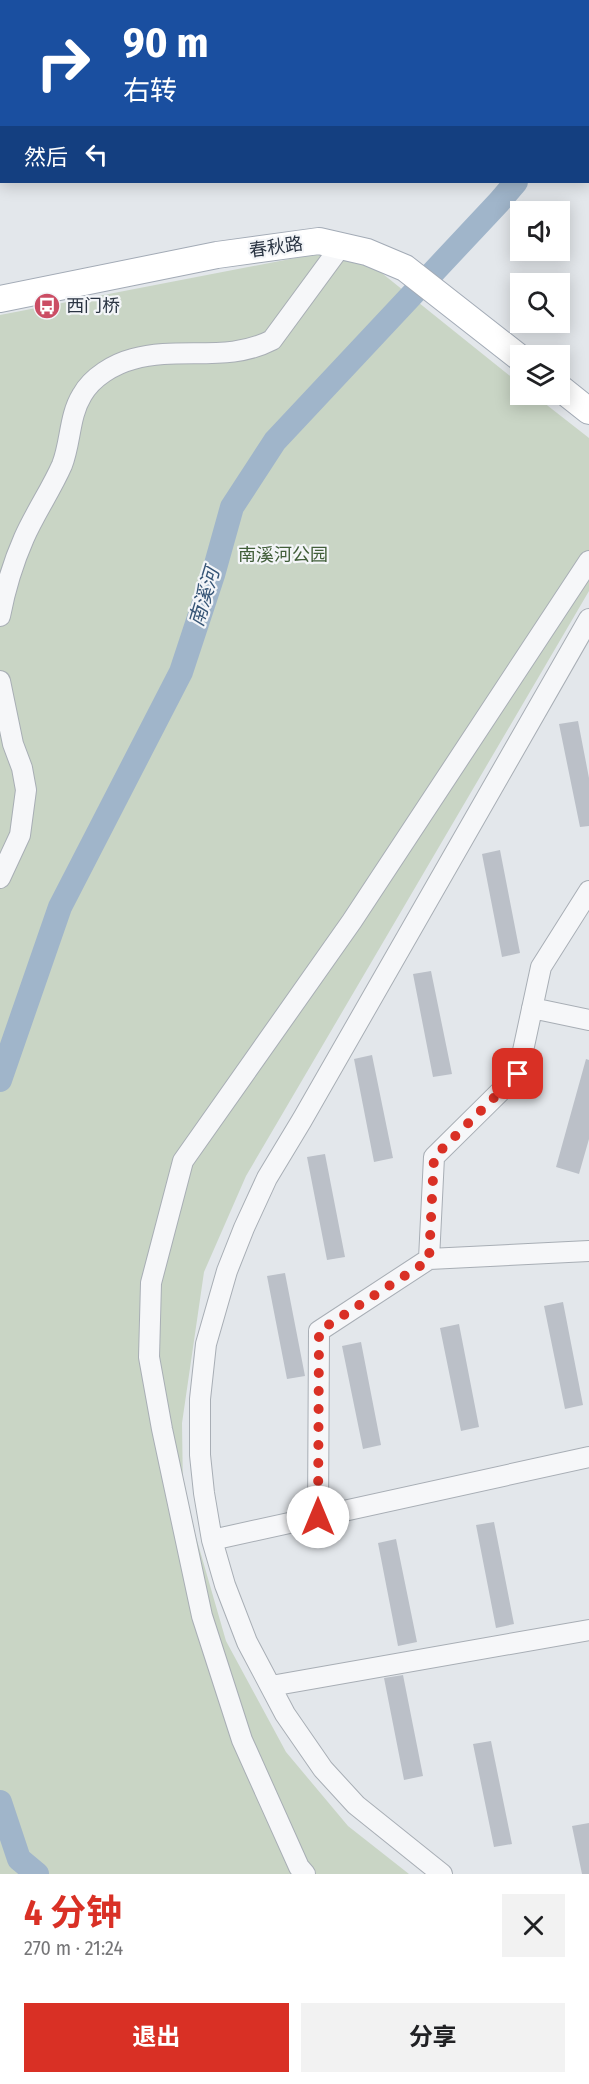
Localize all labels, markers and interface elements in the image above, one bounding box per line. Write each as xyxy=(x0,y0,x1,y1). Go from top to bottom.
text: 90 m xyxy=(123,18,208,68)
icon: right xyxy=(24,24,102,102)
text: 右转 xyxy=(123,75,177,107)
icon: left xyxy=(80,138,113,171)
text: 然后 xyxy=(24,144,68,171)
map controls xyxy=(510,201,570,405)
button: sound xyxy=(510,201,570,261)
street label: 春秋路 xyxy=(248,232,304,262)
button: search xyxy=(510,273,570,333)
bus stop icon: 西门桥 xyxy=(32,291,62,321)
place label: 西门桥 xyxy=(66,295,120,317)
button: layers xyxy=(510,345,570,405)
park label: 南溪河公园 xyxy=(238,544,328,566)
water label: 南溪河 xyxy=(184,561,225,629)
pin xyxy=(492,1048,543,1099)
icon: arrive xyxy=(501,1057,534,1090)
position arrow xyxy=(286,1485,350,1549)
text: 4 分钟 xyxy=(24,1891,122,1935)
button: close xyxy=(502,1894,565,1957)
text: 270 m · 21:24 xyxy=(24,1936,123,1960)
button: 退出 xyxy=(24,2003,289,2072)
button: 分享 xyxy=(301,2003,565,2072)

